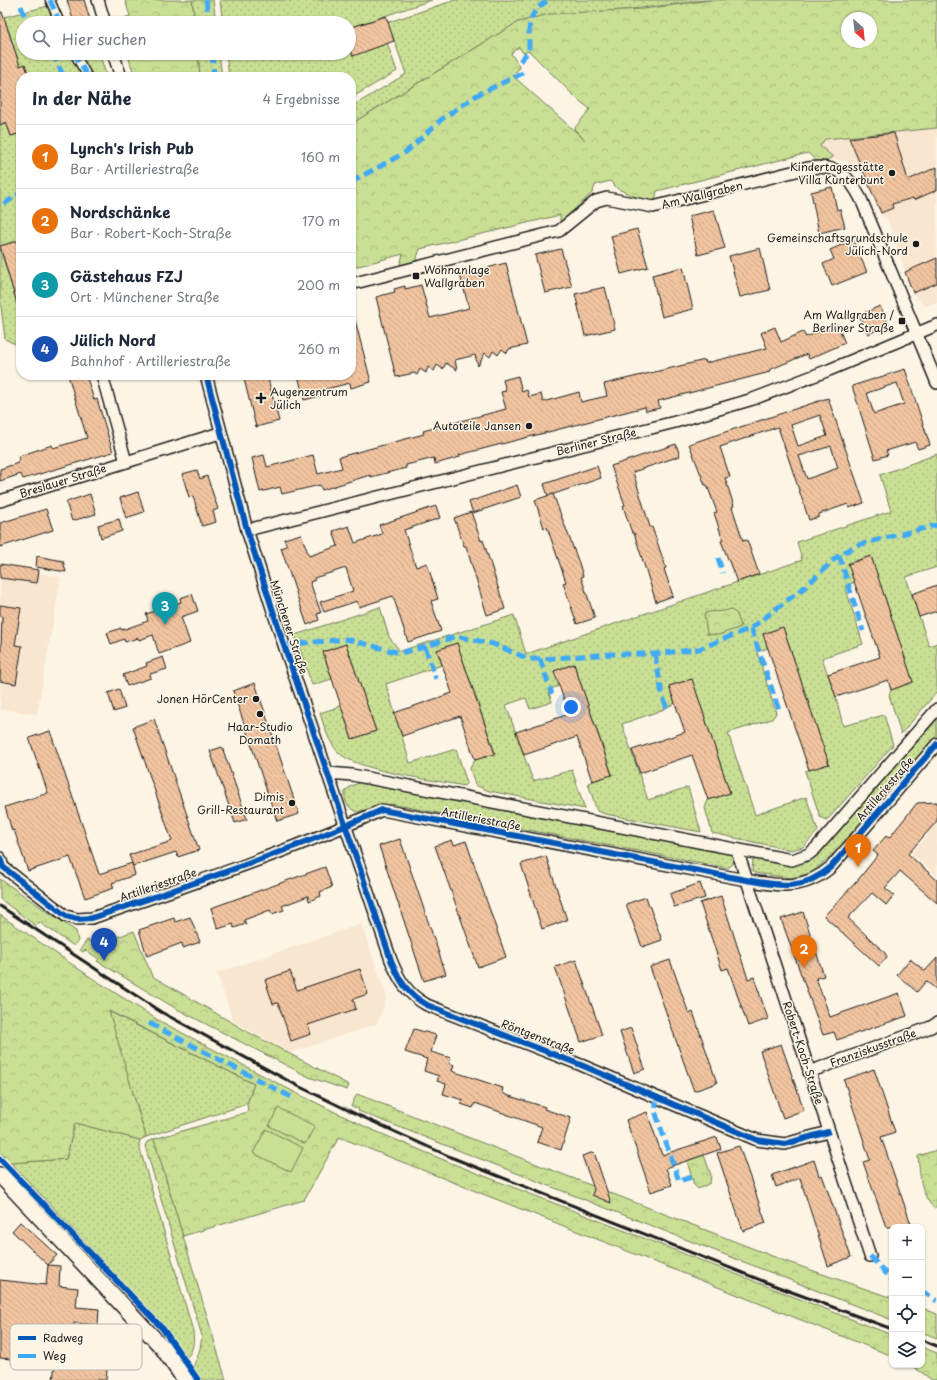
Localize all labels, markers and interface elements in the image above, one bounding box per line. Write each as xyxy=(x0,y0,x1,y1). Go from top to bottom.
north arrow xyxy=(841,12,877,48)
search box xyxy=(16,16,356,60)
icon: search xyxy=(30,27,52,49)
text: Hier suchen xyxy=(62,27,147,50)
text: In der Nähe xyxy=(32,85,131,111)
text: 4 Ergebnisse xyxy=(263,89,340,108)
text: Lynch's Irish Pub xyxy=(70,136,194,159)
text: 1 xyxy=(42,147,48,166)
text: 160 m xyxy=(301,147,340,166)
place label: Kindertagesstätte Villa Kunterbunt xyxy=(790,158,885,188)
text: Bar · Artilleriestraße xyxy=(70,159,199,178)
marker: Kindertagesstätte Villa Kunterbunt xyxy=(887,168,897,178)
street label: Am Wallgraben xyxy=(659,176,745,213)
text: Nordschänke xyxy=(70,200,170,223)
text: 2 xyxy=(40,211,50,230)
text: 170 m xyxy=(302,211,340,230)
text: Bar · Robert-Koch-Straße xyxy=(70,223,231,242)
place label: Gemeinschaftsgrundschule Jülich-Nord xyxy=(767,229,908,259)
marker: Gemeinschaftsgrundschule Jülich-Nord xyxy=(911,239,921,249)
place label: Wohnanlage Wallgraben xyxy=(424,261,490,291)
text: Gästehaus FZJ xyxy=(70,264,183,287)
marker: Wohnanlage Wallgraben xyxy=(411,271,421,281)
text: 3 xyxy=(41,275,49,294)
text: 200 m xyxy=(297,275,340,294)
text: Ort · Münchener Straße xyxy=(70,287,219,306)
place label: Am Wallgraben / Berliner Straße xyxy=(803,306,894,336)
marker: Am Wallgraben / Berliner Straße xyxy=(897,316,907,326)
text: Jülich Nord xyxy=(70,328,156,351)
text: 4 xyxy=(41,339,49,358)
text: 260 m xyxy=(298,339,340,358)
text: Bahnhof · Artilleriestraße xyxy=(70,351,231,370)
place label: Augenzentrum Jülich xyxy=(270,383,348,413)
marker: Augenzentrum Jülich xyxy=(255,392,267,404)
place label: Autoteile Jansen xyxy=(433,417,521,434)
marker: Autoteile Jansen xyxy=(524,421,534,431)
street label: Berliner Straße xyxy=(554,423,638,460)
street label: Breslauer Straße xyxy=(17,459,109,502)
street label: Münchener Straße xyxy=(266,578,313,676)
pin: 3 xyxy=(152,592,178,625)
place label: Jonen HörCenter xyxy=(157,690,249,707)
marker: Jonen HörCenter xyxy=(251,694,261,704)
your location xyxy=(561,697,581,717)
marker: Haar-Studio Domath xyxy=(255,709,265,719)
place label: Haar-Studio Domath xyxy=(228,718,292,748)
street label: Artilleriestraße xyxy=(852,753,918,825)
place label: Dimis Grill-Restaurant xyxy=(197,788,285,818)
marker: Dimis Grill-Restaurant xyxy=(287,798,297,808)
street label: Artilleriestraße xyxy=(440,802,522,835)
pin: 1 xyxy=(845,834,871,867)
street label: Artilleriestraße xyxy=(117,863,199,906)
pin: 4 xyxy=(91,928,117,961)
pin: 2 xyxy=(791,935,817,968)
street label: Robert-Koch-Straße xyxy=(779,999,828,1107)
street label: Röntgenstraße xyxy=(499,1015,578,1058)
street label: Franziskusstraße xyxy=(827,1024,918,1071)
map controls xyxy=(889,1224,925,1368)
button: + xyxy=(889,1224,925,1260)
button: − xyxy=(889,1260,925,1296)
button: locate xyxy=(889,1296,925,1332)
legend xyxy=(10,1324,142,1370)
text: Radweg xyxy=(43,1329,83,1346)
button: layers xyxy=(889,1332,925,1368)
text: Weg xyxy=(43,1347,66,1364)

